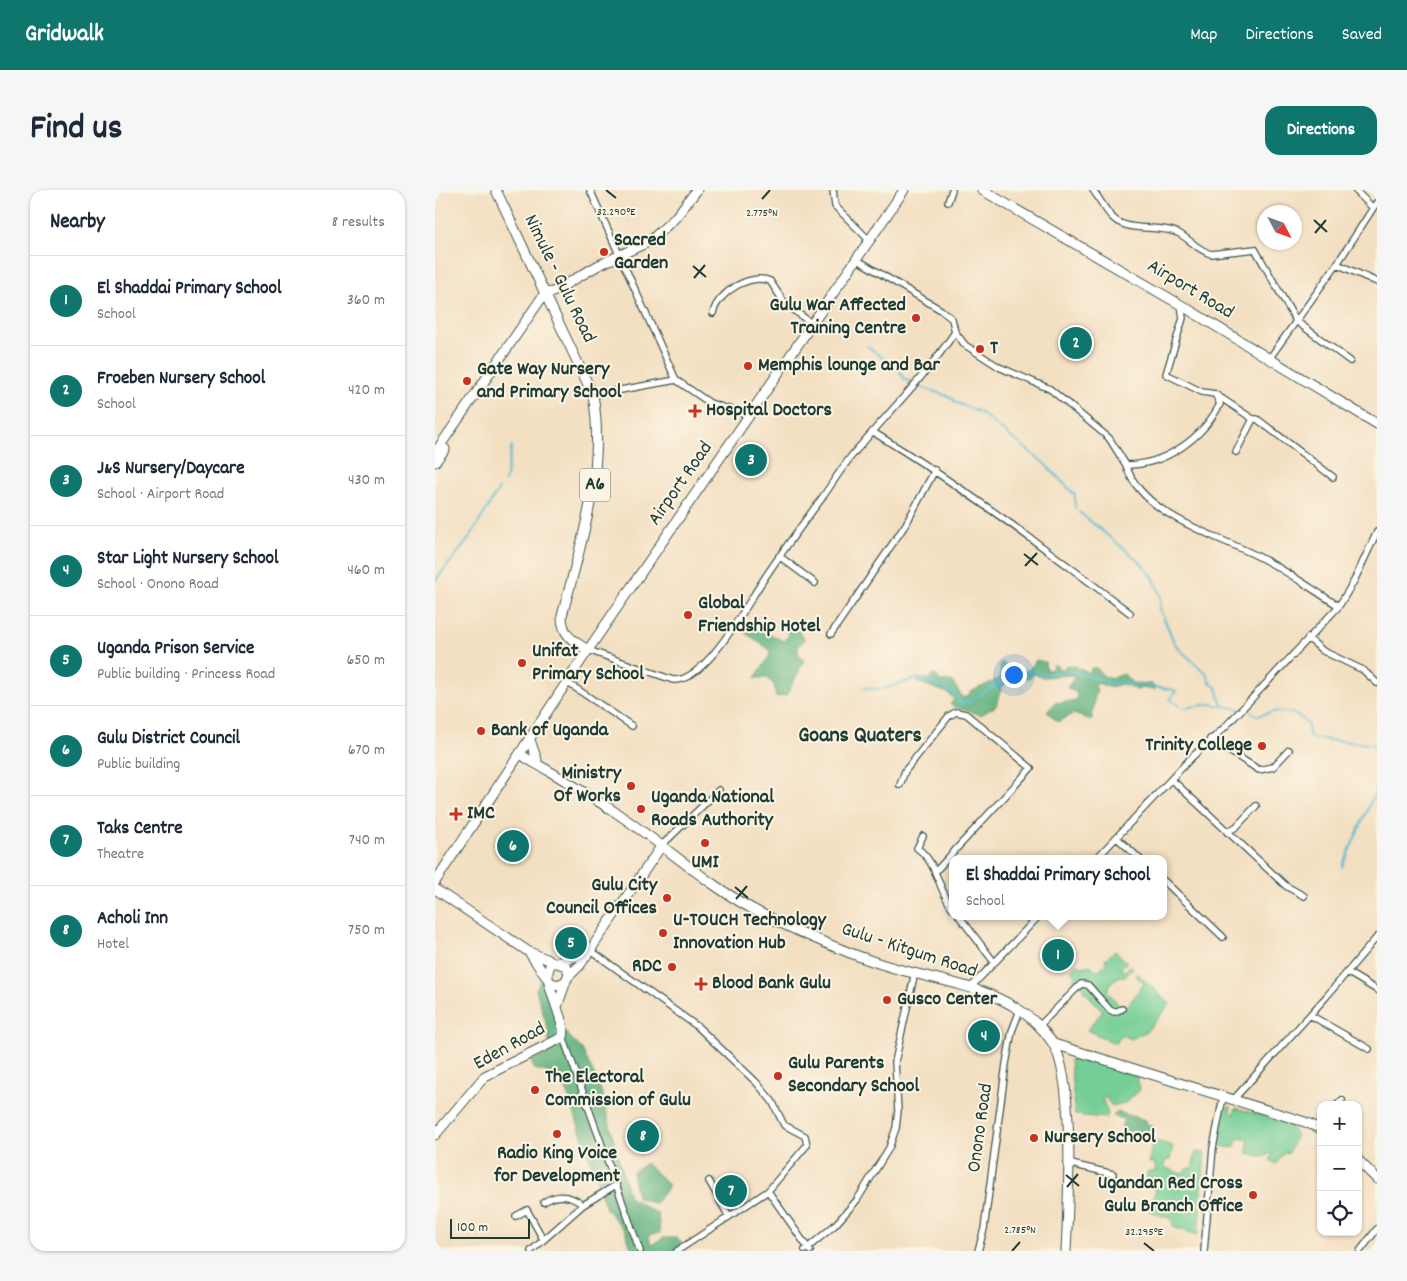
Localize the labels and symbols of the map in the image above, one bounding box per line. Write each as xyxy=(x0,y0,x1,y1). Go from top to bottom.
text: 32.290°E xyxy=(596,204,636,221)
text: 2.775°N xyxy=(746,205,778,222)
north arrow xyxy=(1257,205,1302,250)
street label: Nimule - Gulu Road xyxy=(516,210,602,348)
place label: Sacred Garden xyxy=(614,227,668,278)
marker: Sacred Garden xyxy=(598,246,610,258)
street label: Airport Road xyxy=(1141,253,1239,327)
place label: Gulu War Affected Training Centre xyxy=(770,292,906,343)
marker: Gulu War Affected Training Centre xyxy=(910,312,922,324)
pin: 2 xyxy=(1060,324,1092,362)
place label: T xyxy=(990,335,999,363)
marker: T xyxy=(974,343,986,355)
place label: Memphis lounge and Bar xyxy=(758,352,940,380)
place label: Gate Way Nursery and Primary School xyxy=(477,356,622,407)
marker: Memphis lounge and Bar xyxy=(742,360,754,372)
marker: Gate Way Nursery and Primary School xyxy=(461,375,473,387)
place label: Hospital Doctors xyxy=(706,397,832,425)
marker: Hospital Doctors xyxy=(688,404,702,418)
street label: Airport Road xyxy=(642,436,720,532)
pin: 3 xyxy=(735,441,767,479)
road number: A6 xyxy=(580,468,610,502)
place label: Global Friendship Hotel xyxy=(698,590,821,641)
marker: Global Friendship Hotel xyxy=(682,609,694,621)
place label: Unifat Primary School xyxy=(532,638,644,689)
marker: Unifat Primary School xyxy=(516,657,528,669)
your location xyxy=(1001,662,1027,688)
place label: Bank of Uganda xyxy=(491,717,609,745)
district label: Goans Quaters xyxy=(798,721,922,752)
marker: Bank of Uganda xyxy=(475,725,487,737)
place label: Trinity College xyxy=(1145,732,1252,760)
marker: Trinity College xyxy=(1256,740,1268,752)
place label: Ministry Of Works xyxy=(553,760,622,811)
marker: Ministry Of Works xyxy=(625,780,637,792)
place label: Uganda National Roads Authority xyxy=(651,784,774,835)
place label: IMC xyxy=(467,800,495,828)
marker: Uganda National Roads Authority xyxy=(635,803,647,815)
marker: IMC xyxy=(449,807,463,821)
pin: 6 xyxy=(497,827,529,865)
marker: UMI xyxy=(699,837,711,849)
place label: UMI xyxy=(691,849,720,877)
place label: Gulu City Council Offices xyxy=(546,872,658,923)
marker: Gulu City Council Offices xyxy=(661,892,673,904)
place label: U-TOUCH Technology Innovation Hub xyxy=(673,907,827,958)
street label: Gulu - Kitgum Road xyxy=(837,916,981,986)
pin: 5 xyxy=(555,924,587,962)
marker: U-TOUCH Technology Innovation Hub xyxy=(657,927,669,939)
pin: 1 xyxy=(1042,936,1074,974)
place label: RDC xyxy=(632,953,662,981)
marker: RDC xyxy=(666,961,678,973)
place label: Blood Bank Gulu xyxy=(712,970,831,998)
marker: Blood Bank Gulu xyxy=(694,977,708,991)
place label: Gusco Center xyxy=(897,986,998,1014)
marker: Gusco Center xyxy=(881,994,893,1006)
street label: Eden Road xyxy=(469,1016,551,1078)
pin: 4 xyxy=(968,1017,1000,1055)
place label: Gulu Parents Secondary School xyxy=(788,1050,919,1101)
place label: The Electoral Commission of Gulu xyxy=(545,1064,691,1115)
marker: Gulu Parents Secondary School xyxy=(772,1070,784,1082)
street label: Onono Road xyxy=(961,1082,1001,1174)
marker: The Electoral Commission of Gulu xyxy=(529,1084,541,1096)
pin: 8 xyxy=(627,1117,659,1155)
place label: Nursery School xyxy=(1044,1124,1156,1152)
marker: Radio King Voice for Development xyxy=(551,1128,563,1140)
marker: Nursery School xyxy=(1028,1132,1040,1144)
place label: Radio King Voice for Development xyxy=(493,1140,621,1191)
place label: Ugandan Red Cross Gulu Branch Office xyxy=(1098,1170,1243,1221)
pin: 7 xyxy=(715,1172,747,1210)
marker: Ugandan Red Cross Gulu Branch Office xyxy=(1247,1189,1259,1201)
scale bar xyxy=(450,1216,530,1239)
text: 2.785°N xyxy=(1004,1222,1036,1239)
text: 32.295°E xyxy=(1125,1224,1164,1241)

